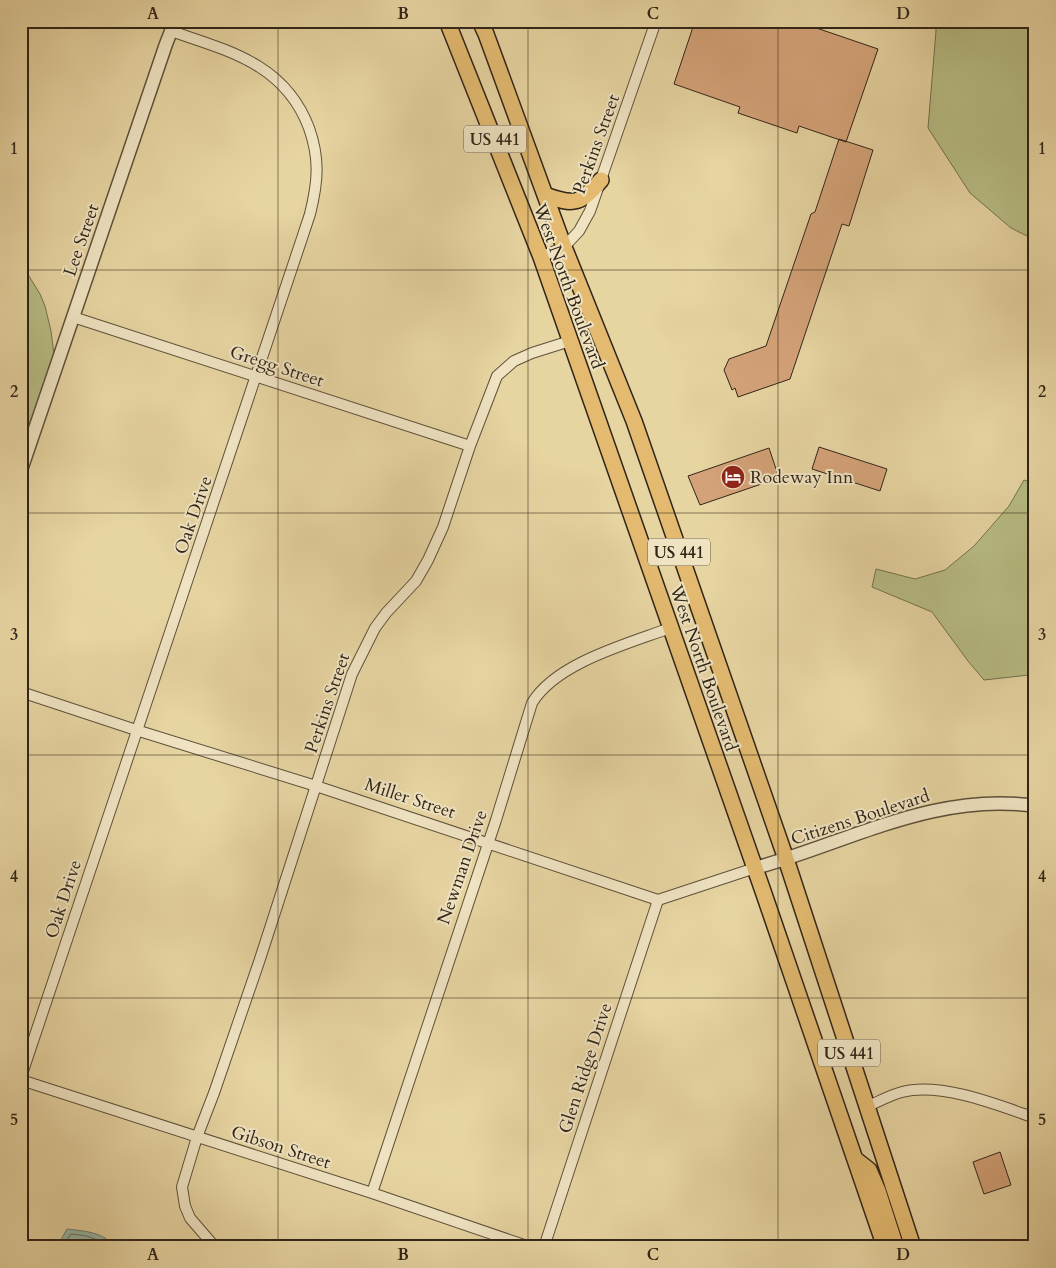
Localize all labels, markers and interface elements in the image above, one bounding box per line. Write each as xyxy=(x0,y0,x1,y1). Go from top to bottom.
text: A xyxy=(147,3,159,25)
text: B xyxy=(397,3,409,25)
text: C xyxy=(647,3,659,25)
text: D xyxy=(896,3,910,25)
street label: Perkins Street xyxy=(567,91,626,198)
road number: US 441 xyxy=(464,126,526,152)
text: 1 xyxy=(10,138,18,160)
text: 1 xyxy=(1038,138,1046,160)
street label: West North Boulevard xyxy=(527,199,610,373)
street label: Lee Street xyxy=(57,200,106,280)
street label: Gregg Street xyxy=(227,340,327,393)
text: 2 xyxy=(10,381,18,403)
text: 2 xyxy=(1038,381,1046,403)
hotel icon: Rodeway Inn xyxy=(720,464,746,490)
place label: Rodeway Inn xyxy=(750,465,854,490)
street label: Oak Drive xyxy=(168,473,219,558)
road number: US 441 xyxy=(648,538,710,566)
street label: West North Boulevard xyxy=(663,581,744,755)
text: 3 xyxy=(10,624,18,646)
text: 3 xyxy=(1038,624,1046,646)
street label: Perkins Street xyxy=(299,649,356,757)
street label: Miller Street xyxy=(361,772,459,825)
street label: Citizens Boulevard xyxy=(788,783,933,852)
street label: Newman Drive xyxy=(431,807,494,928)
street label: Oak Drive xyxy=(39,857,88,942)
text: 4 xyxy=(10,866,18,888)
text: 4 xyxy=(1038,866,1046,888)
street label: Glen Ridge Drive xyxy=(553,1000,618,1137)
road number: US 441 xyxy=(818,1040,880,1066)
text: 5 xyxy=(10,1109,18,1131)
text: 5 xyxy=(1038,1109,1046,1131)
street label: Gibson Street xyxy=(228,1120,334,1175)
text: A xyxy=(147,1244,159,1266)
text: B xyxy=(397,1244,409,1266)
text: C xyxy=(647,1244,659,1266)
text: D xyxy=(896,1244,910,1266)

